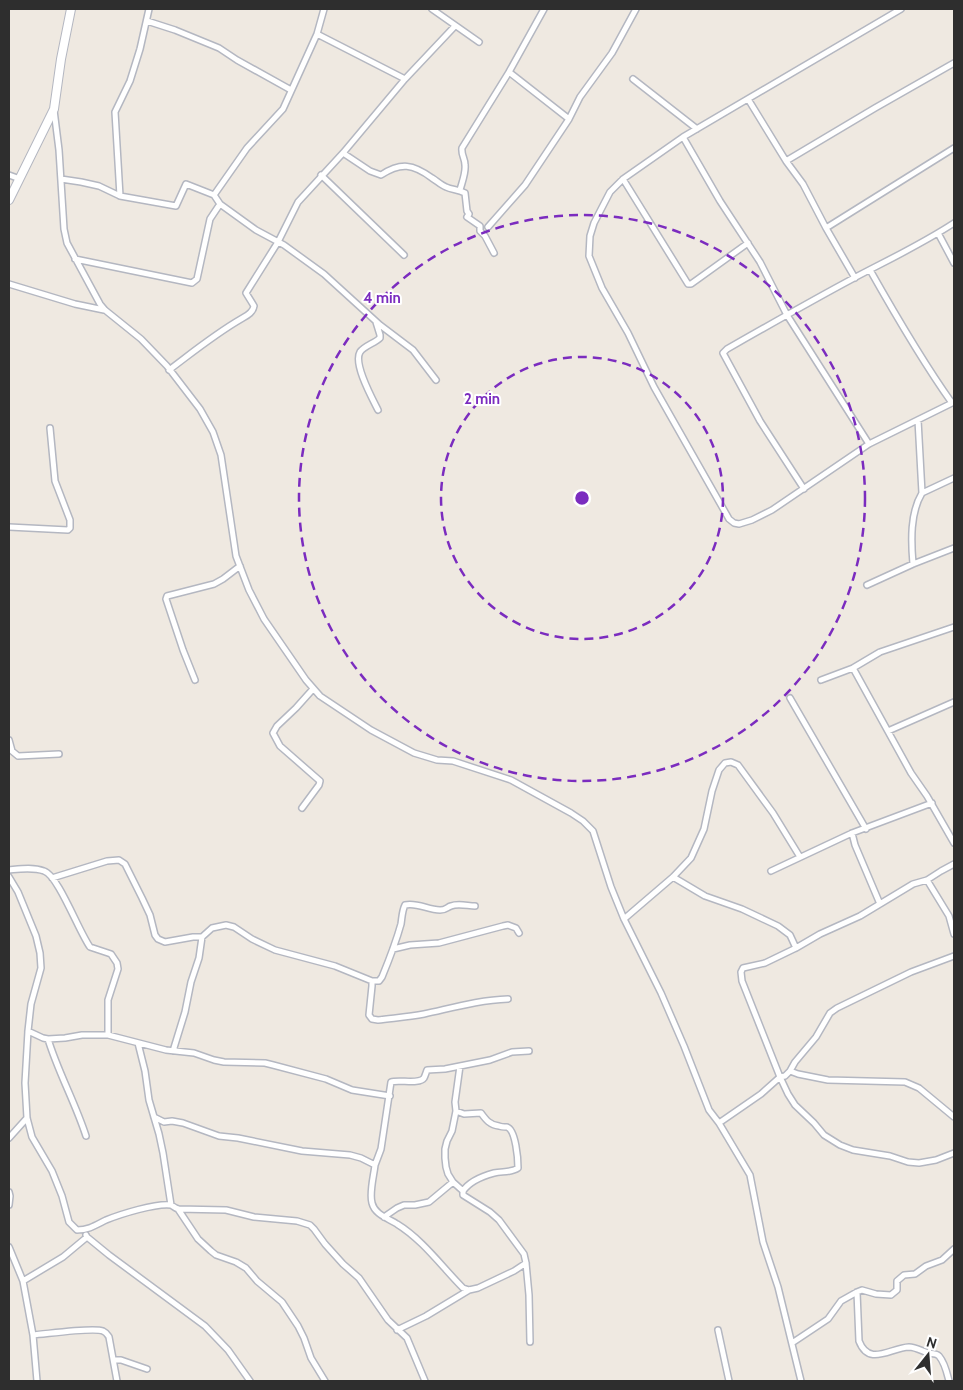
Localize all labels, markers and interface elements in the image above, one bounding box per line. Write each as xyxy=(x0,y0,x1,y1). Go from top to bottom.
text: 4 min xyxy=(363,289,401,307)
text: 2 min xyxy=(464,390,500,408)
centre of rings xyxy=(573,489,591,507)
north arrow xyxy=(903,1330,953,1380)
text: N xyxy=(924,1333,939,1353)

